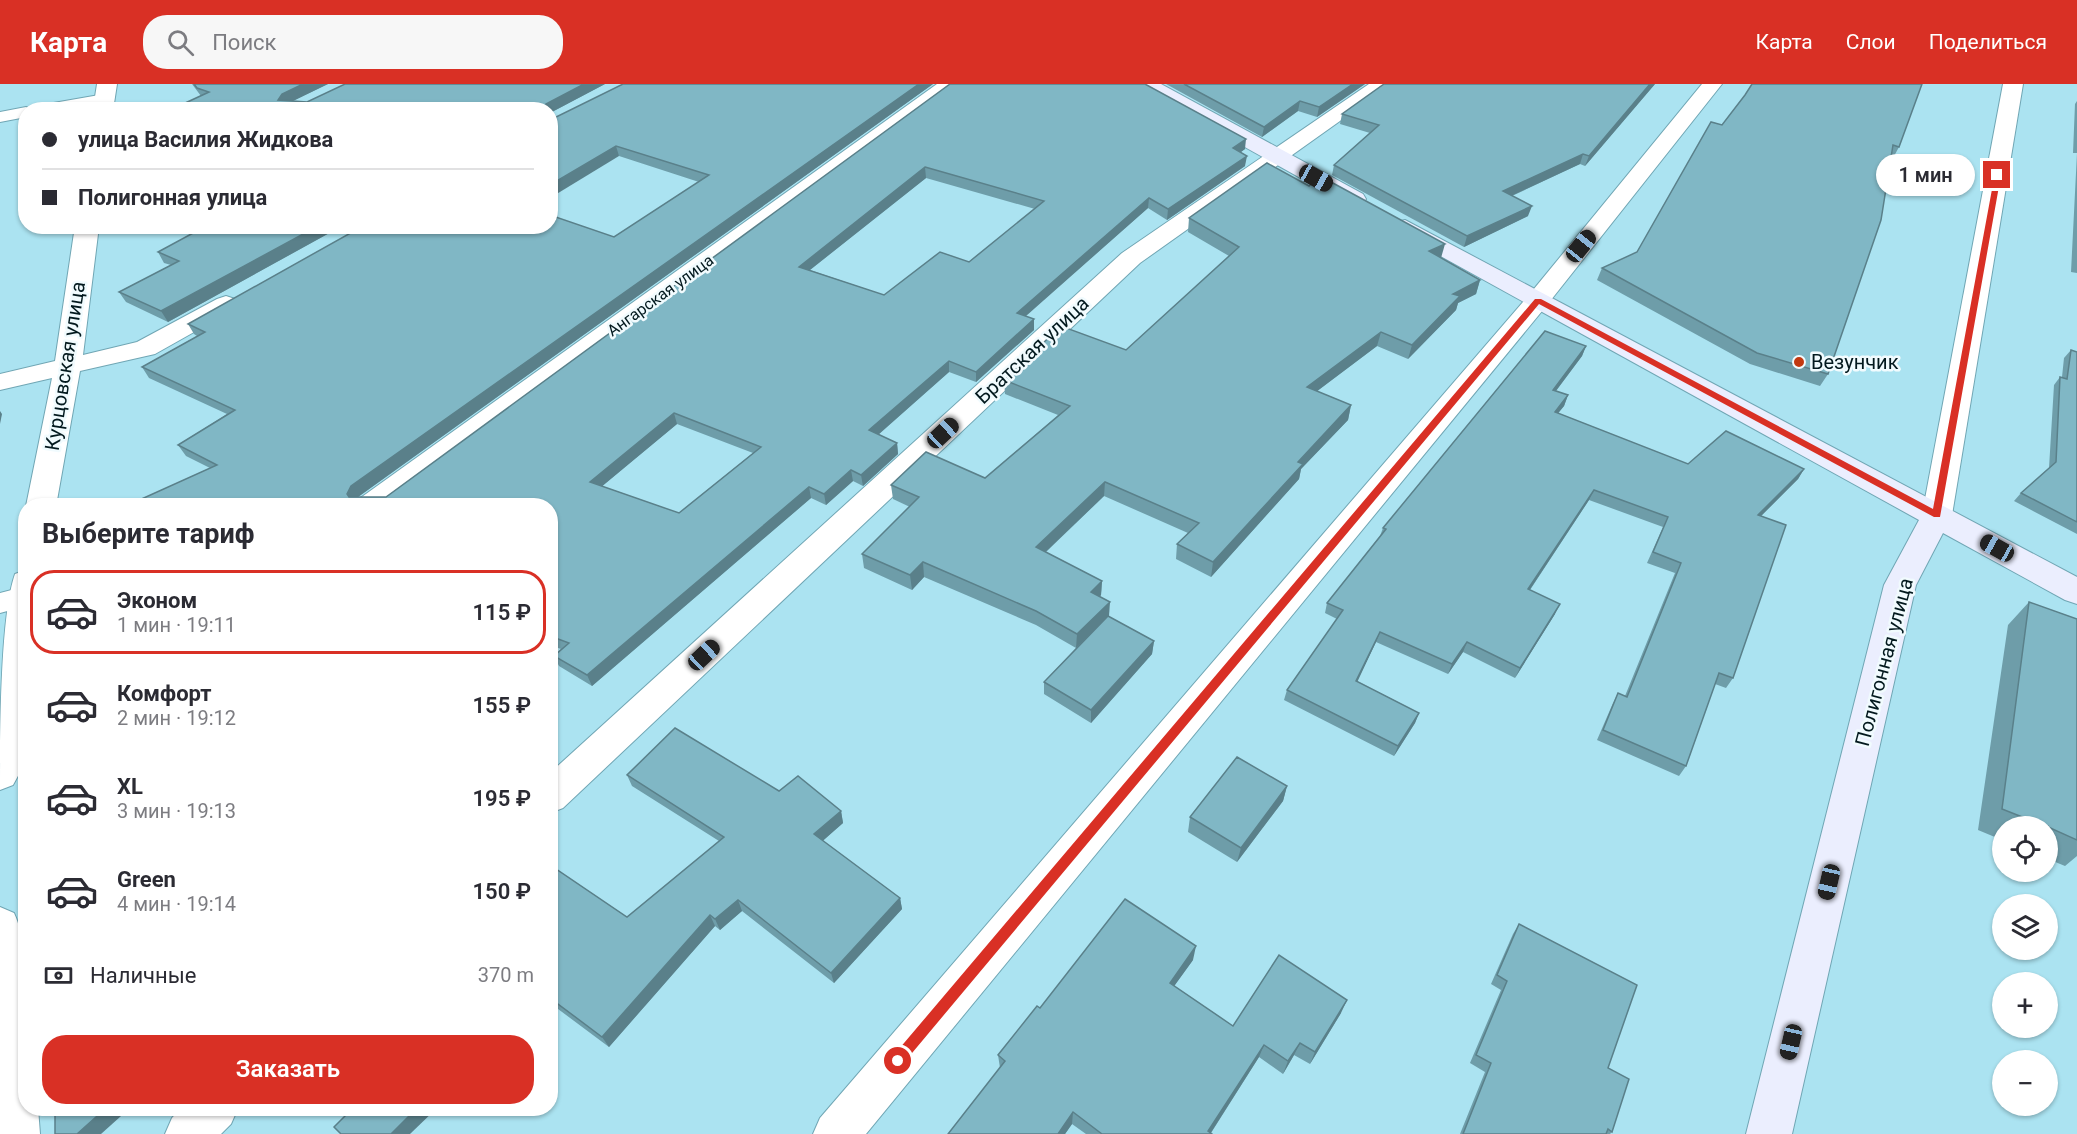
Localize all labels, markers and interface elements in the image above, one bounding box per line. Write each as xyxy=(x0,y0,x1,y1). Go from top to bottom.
search box xyxy=(143,15,563,69)
text: Карта xyxy=(30,26,107,59)
icon: search xyxy=(164,26,197,59)
text: Поиск xyxy=(212,30,277,55)
text: Карта xyxy=(1756,30,1813,54)
text: Слои xyxy=(1846,30,1896,54)
text: Поделиться xyxy=(1929,30,2047,54)
text: улица Василия Жидкова xyxy=(78,127,333,152)
callout: 1 мин xyxy=(1877,154,1976,196)
car xyxy=(1296,161,1336,195)
route end xyxy=(1983,161,2010,188)
text: 1 мин xyxy=(1898,163,1953,187)
text: Полигонная улица xyxy=(78,185,267,210)
car xyxy=(1563,226,1599,266)
street label: Ангарская улица xyxy=(604,251,717,340)
street label: Курцовская улица xyxy=(40,280,90,452)
street label: Братская улица xyxy=(970,291,1094,409)
place label: Везунчик xyxy=(1811,350,1899,374)
marker: Везунчик xyxy=(1792,355,1806,369)
car xyxy=(924,414,962,452)
text: Выберите тариф xyxy=(42,518,254,550)
car xyxy=(1977,531,2017,565)
street label: Полигонная улица xyxy=(1850,575,1918,749)
icon: car xyxy=(45,585,99,639)
text: Эконом xyxy=(117,588,197,613)
text: 115 ₽ xyxy=(473,600,531,625)
text: 1 мин · 19:11 xyxy=(117,613,236,637)
car xyxy=(685,636,723,674)
icon: car xyxy=(45,678,99,732)
text: Комфорт xyxy=(117,681,212,706)
text: 155 ₽ xyxy=(473,693,531,718)
text: 2 мин · 19:12 xyxy=(117,706,236,730)
icon: car xyxy=(45,771,99,825)
text: XL xyxy=(117,774,143,799)
text: 195 ₽ xyxy=(473,786,531,811)
text: 3 мин · 19:13 xyxy=(117,799,236,823)
map controls xyxy=(1992,816,2058,1116)
button: locate xyxy=(1992,816,2058,882)
car xyxy=(1816,862,1842,902)
icon: car xyxy=(45,864,99,918)
text: Green xyxy=(117,867,176,892)
text: 150 ₽ xyxy=(473,879,531,904)
text: 4 мин · 19:14 xyxy=(117,892,236,916)
button: layers xyxy=(1992,894,2058,960)
icon: cash xyxy=(42,959,75,992)
text: Наличные xyxy=(90,963,196,988)
text: 370 m xyxy=(478,963,534,987)
button: + xyxy=(1992,972,2058,1038)
car xyxy=(1778,1022,1804,1062)
button: Заказать xyxy=(42,1035,534,1104)
route start xyxy=(884,1047,911,1074)
button: − xyxy=(1992,1050,2058,1116)

